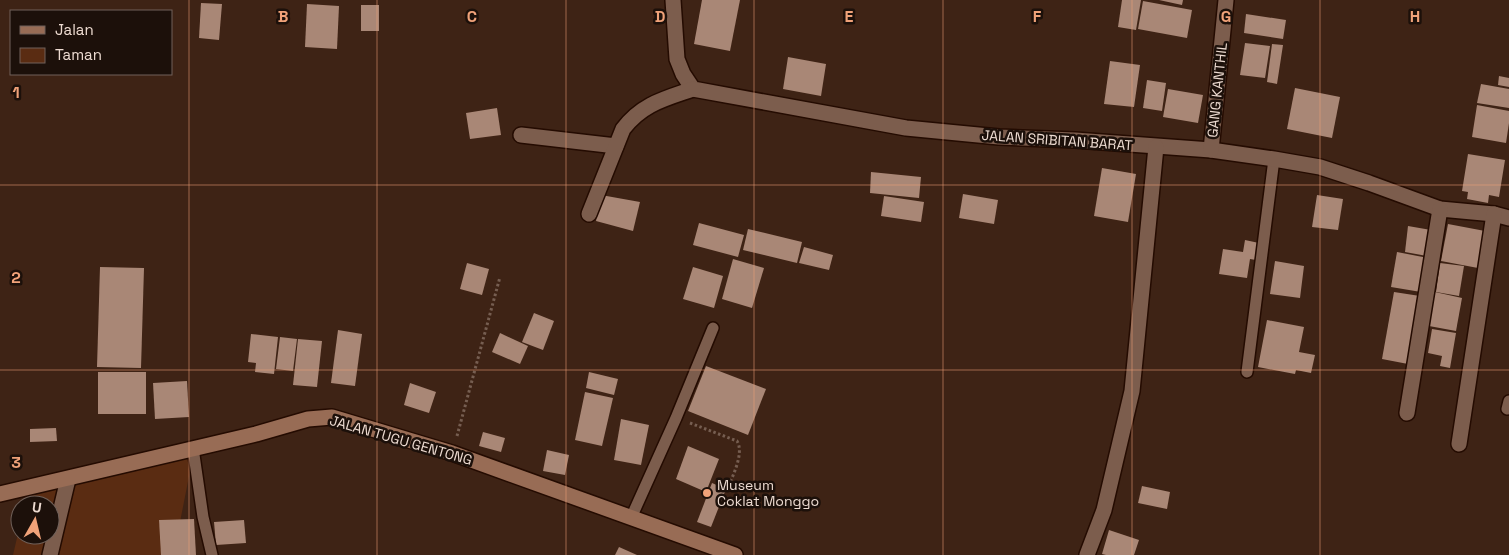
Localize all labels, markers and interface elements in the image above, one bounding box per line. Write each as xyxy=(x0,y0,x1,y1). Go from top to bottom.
text: B xyxy=(278,6,288,27)
text: C xyxy=(467,6,477,27)
text: D xyxy=(655,6,665,27)
text: E xyxy=(845,6,854,27)
text: F xyxy=(1033,6,1042,27)
text: G xyxy=(1221,6,1231,27)
text: H xyxy=(1410,6,1420,27)
legend xyxy=(10,10,172,75)
text: Jalan xyxy=(55,20,94,39)
street label: GANG KANTHIL xyxy=(1203,41,1231,138)
text: Taman xyxy=(55,45,102,64)
text: 1 xyxy=(12,82,20,103)
street label: JALAN SRIBITAN BARAT xyxy=(981,126,1133,154)
text: 2 xyxy=(11,267,21,288)
street label: JALAN TUGU GENTONG xyxy=(328,411,474,469)
text: 3 xyxy=(11,452,21,473)
place label: Museum Coklat Monggo xyxy=(717,476,819,510)
marker: Museum Coklat Monggo xyxy=(701,487,713,499)
north arrow xyxy=(10,495,60,545)
text: U xyxy=(31,498,43,517)

